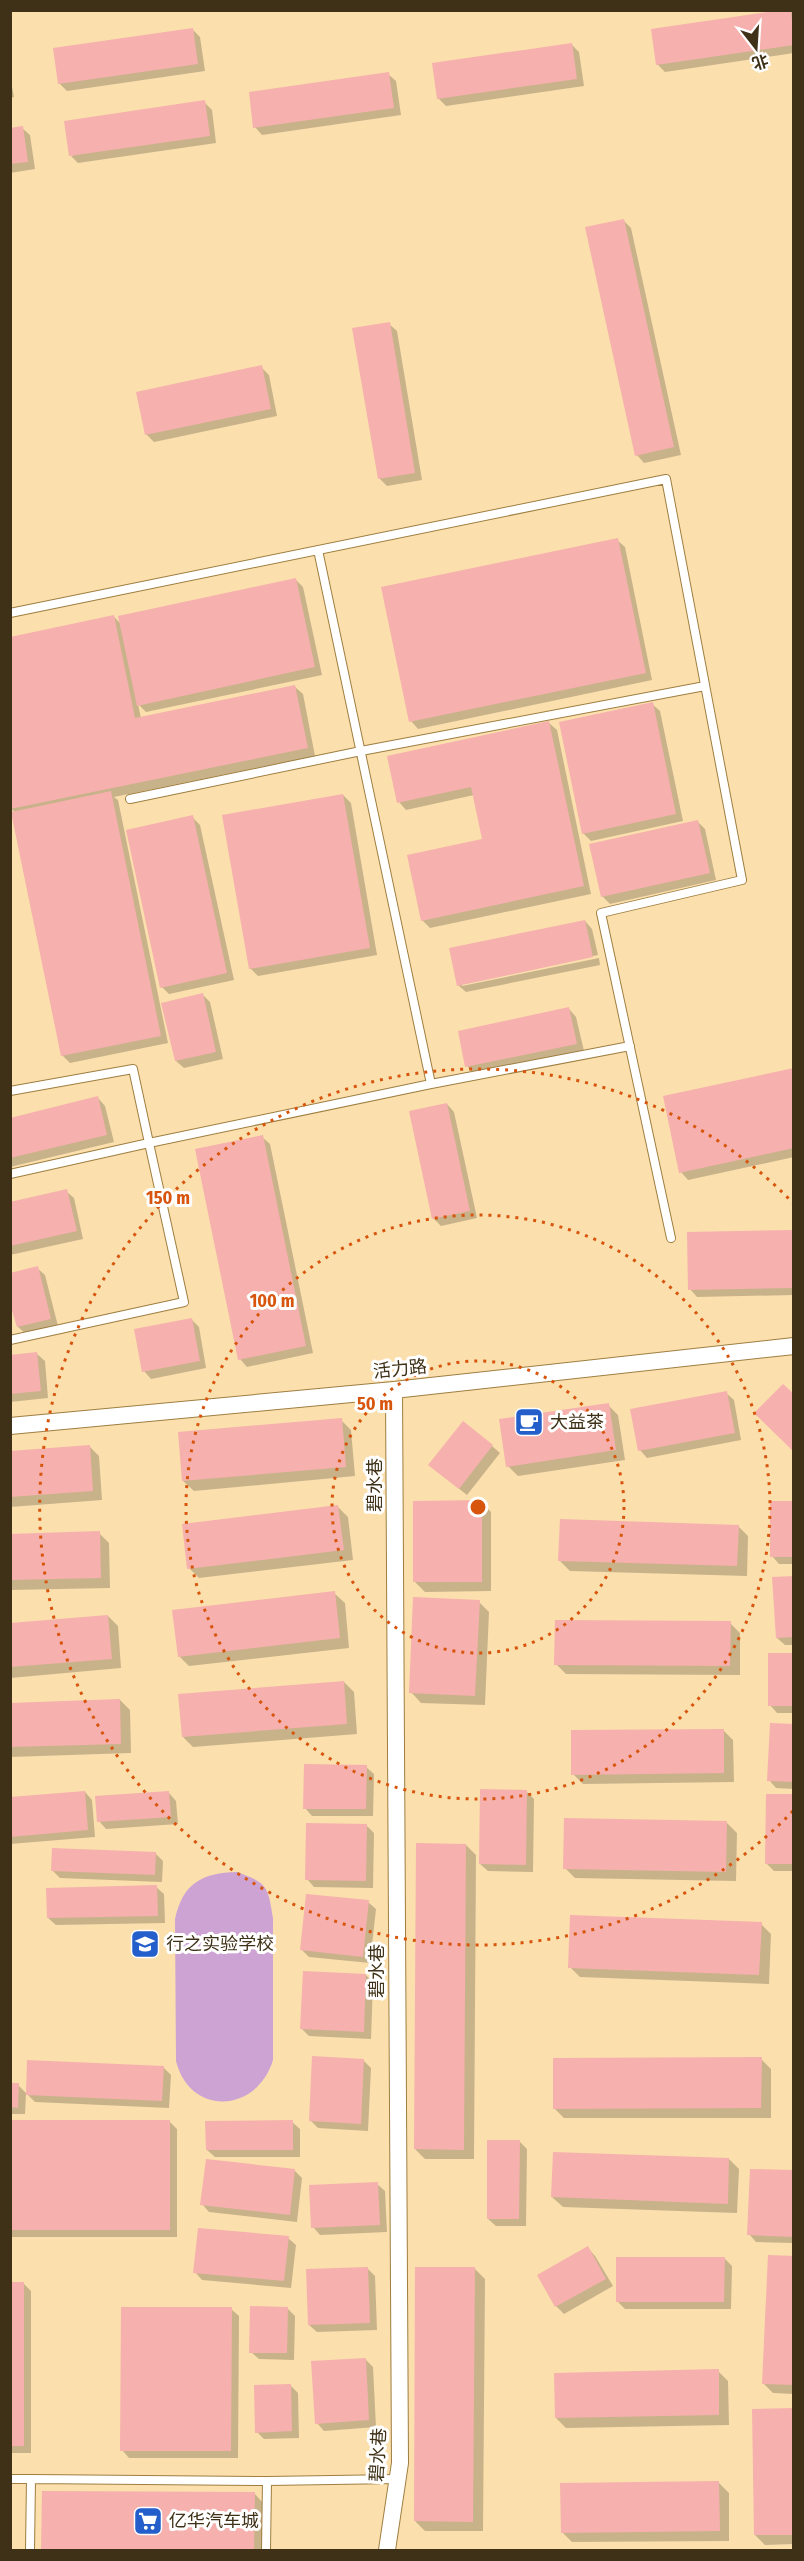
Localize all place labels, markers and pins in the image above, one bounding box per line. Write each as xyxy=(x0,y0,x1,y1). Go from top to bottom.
cafe icon: 大益茶 xyxy=(513,1406,545,1438)
place label: 大益茶 xyxy=(550,1411,604,1433)
centre of rings xyxy=(468,1497,488,1517)
school or university icon: 行之实验学校 xyxy=(129,1928,161,1960)
place label: 行之实验学校 xyxy=(166,1933,274,1955)
supermarket icon: 亿华汽车城 xyxy=(132,2505,164,2537)
place label: 亿华汽车城 xyxy=(169,2510,259,2532)

